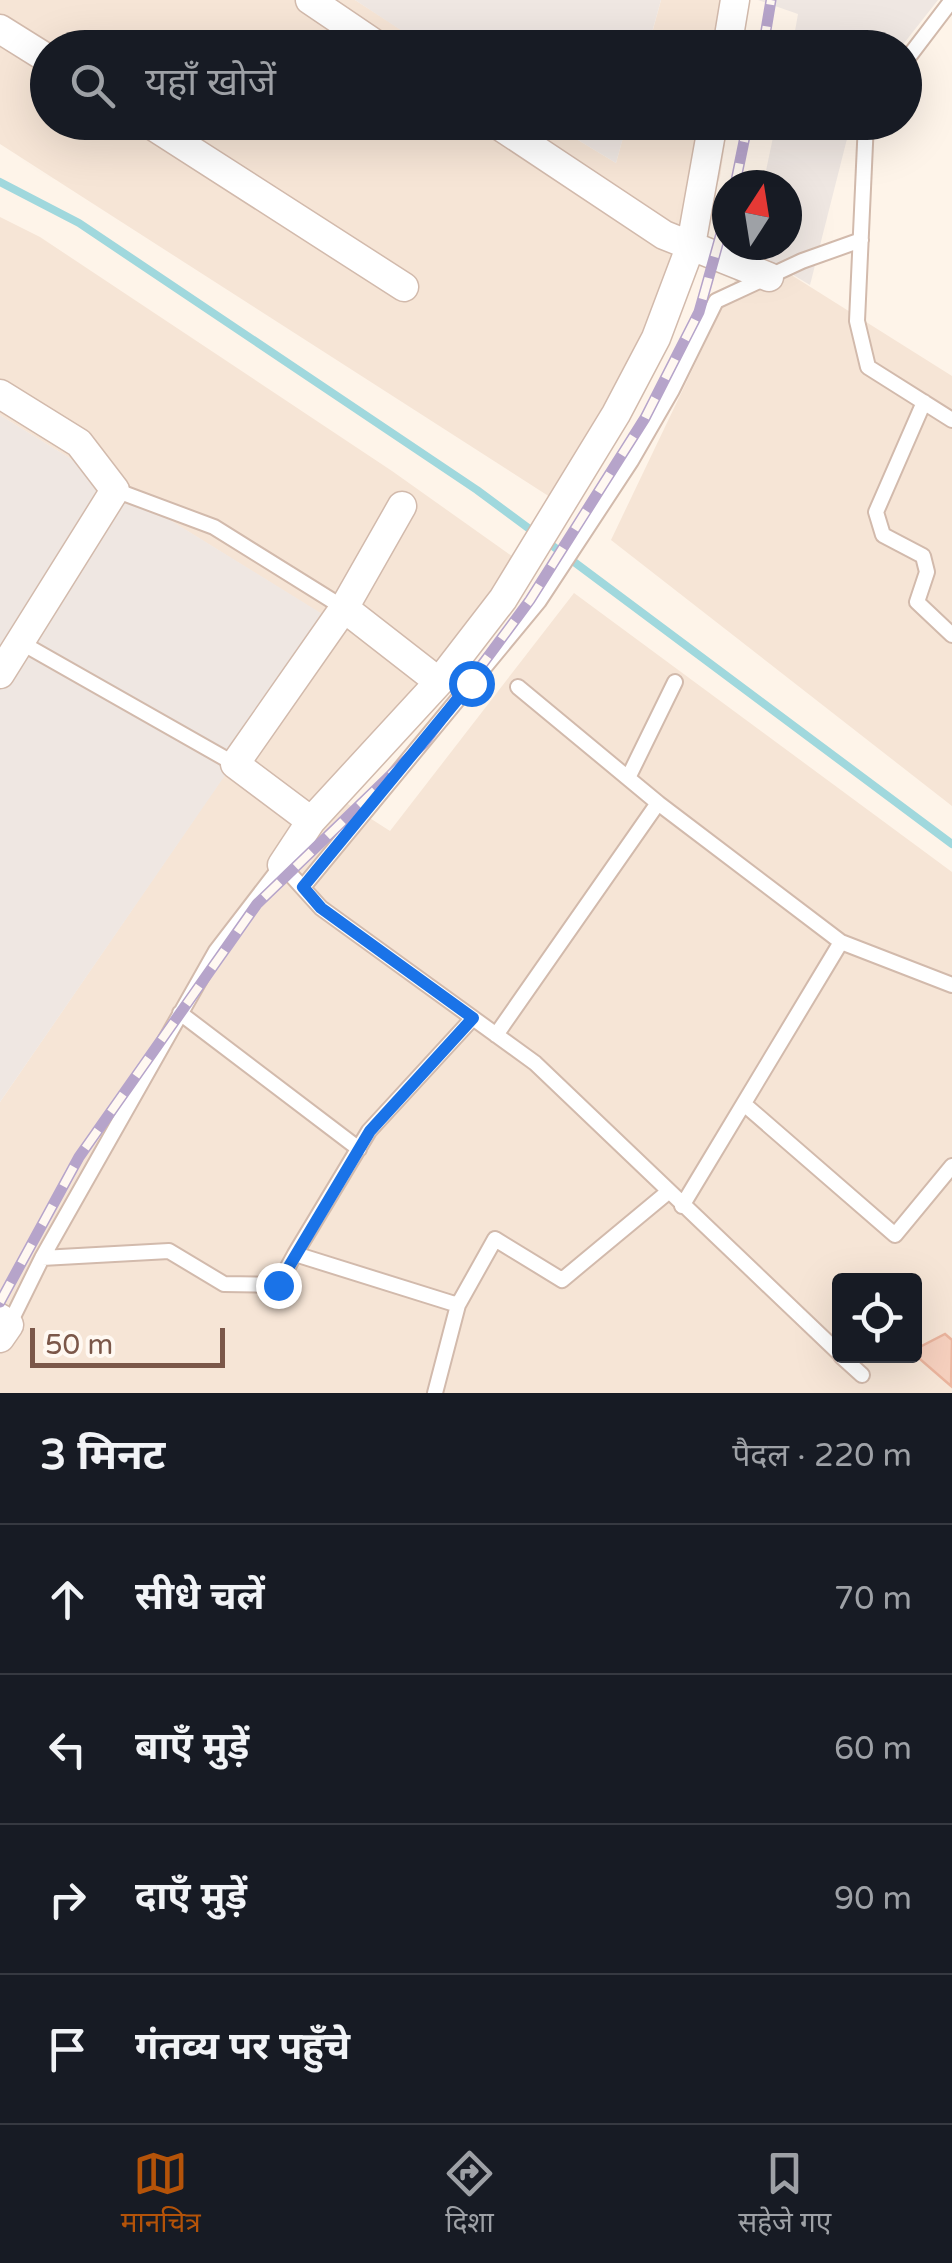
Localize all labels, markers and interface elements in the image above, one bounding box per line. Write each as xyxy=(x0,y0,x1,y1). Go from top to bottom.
search box xyxy=(30,30,922,140)
icon: search xyxy=(65,58,120,113)
text: यहाँ खोजें xyxy=(145,60,276,106)
north arrow xyxy=(712,170,802,260)
route start xyxy=(449,661,495,707)
route end xyxy=(256,1263,302,1309)
map controls xyxy=(832,1273,922,1363)
button: locate xyxy=(832,1273,922,1363)
scale bar xyxy=(30,1323,225,1368)
text: 50 m xyxy=(45,1328,113,1362)
text: 3 मिनट xyxy=(40,1430,165,1481)
text: पैदल · 220 m xyxy=(732,1437,912,1475)
icon: ahead xyxy=(40,1572,95,1627)
text: सीधे चलें xyxy=(135,1574,265,1620)
text: 70 m xyxy=(834,1580,912,1618)
icon: left xyxy=(40,1722,95,1777)
text: बाएँ मुड़ें xyxy=(135,1724,249,1770)
text: 60 m xyxy=(834,1730,912,1768)
icon: right xyxy=(40,1872,95,1927)
text: दाएँ मुड़ें xyxy=(135,1874,247,1920)
text: 90 m xyxy=(834,1880,912,1918)
icon: arrive xyxy=(40,2022,95,2077)
text: गंतव्य पर पहुँचे xyxy=(135,2024,350,2070)
tab: मानचित्र xyxy=(121,2146,201,2243)
tab: दिशा xyxy=(442,2146,497,2243)
tab: सहेजे गए xyxy=(738,2146,831,2243)

